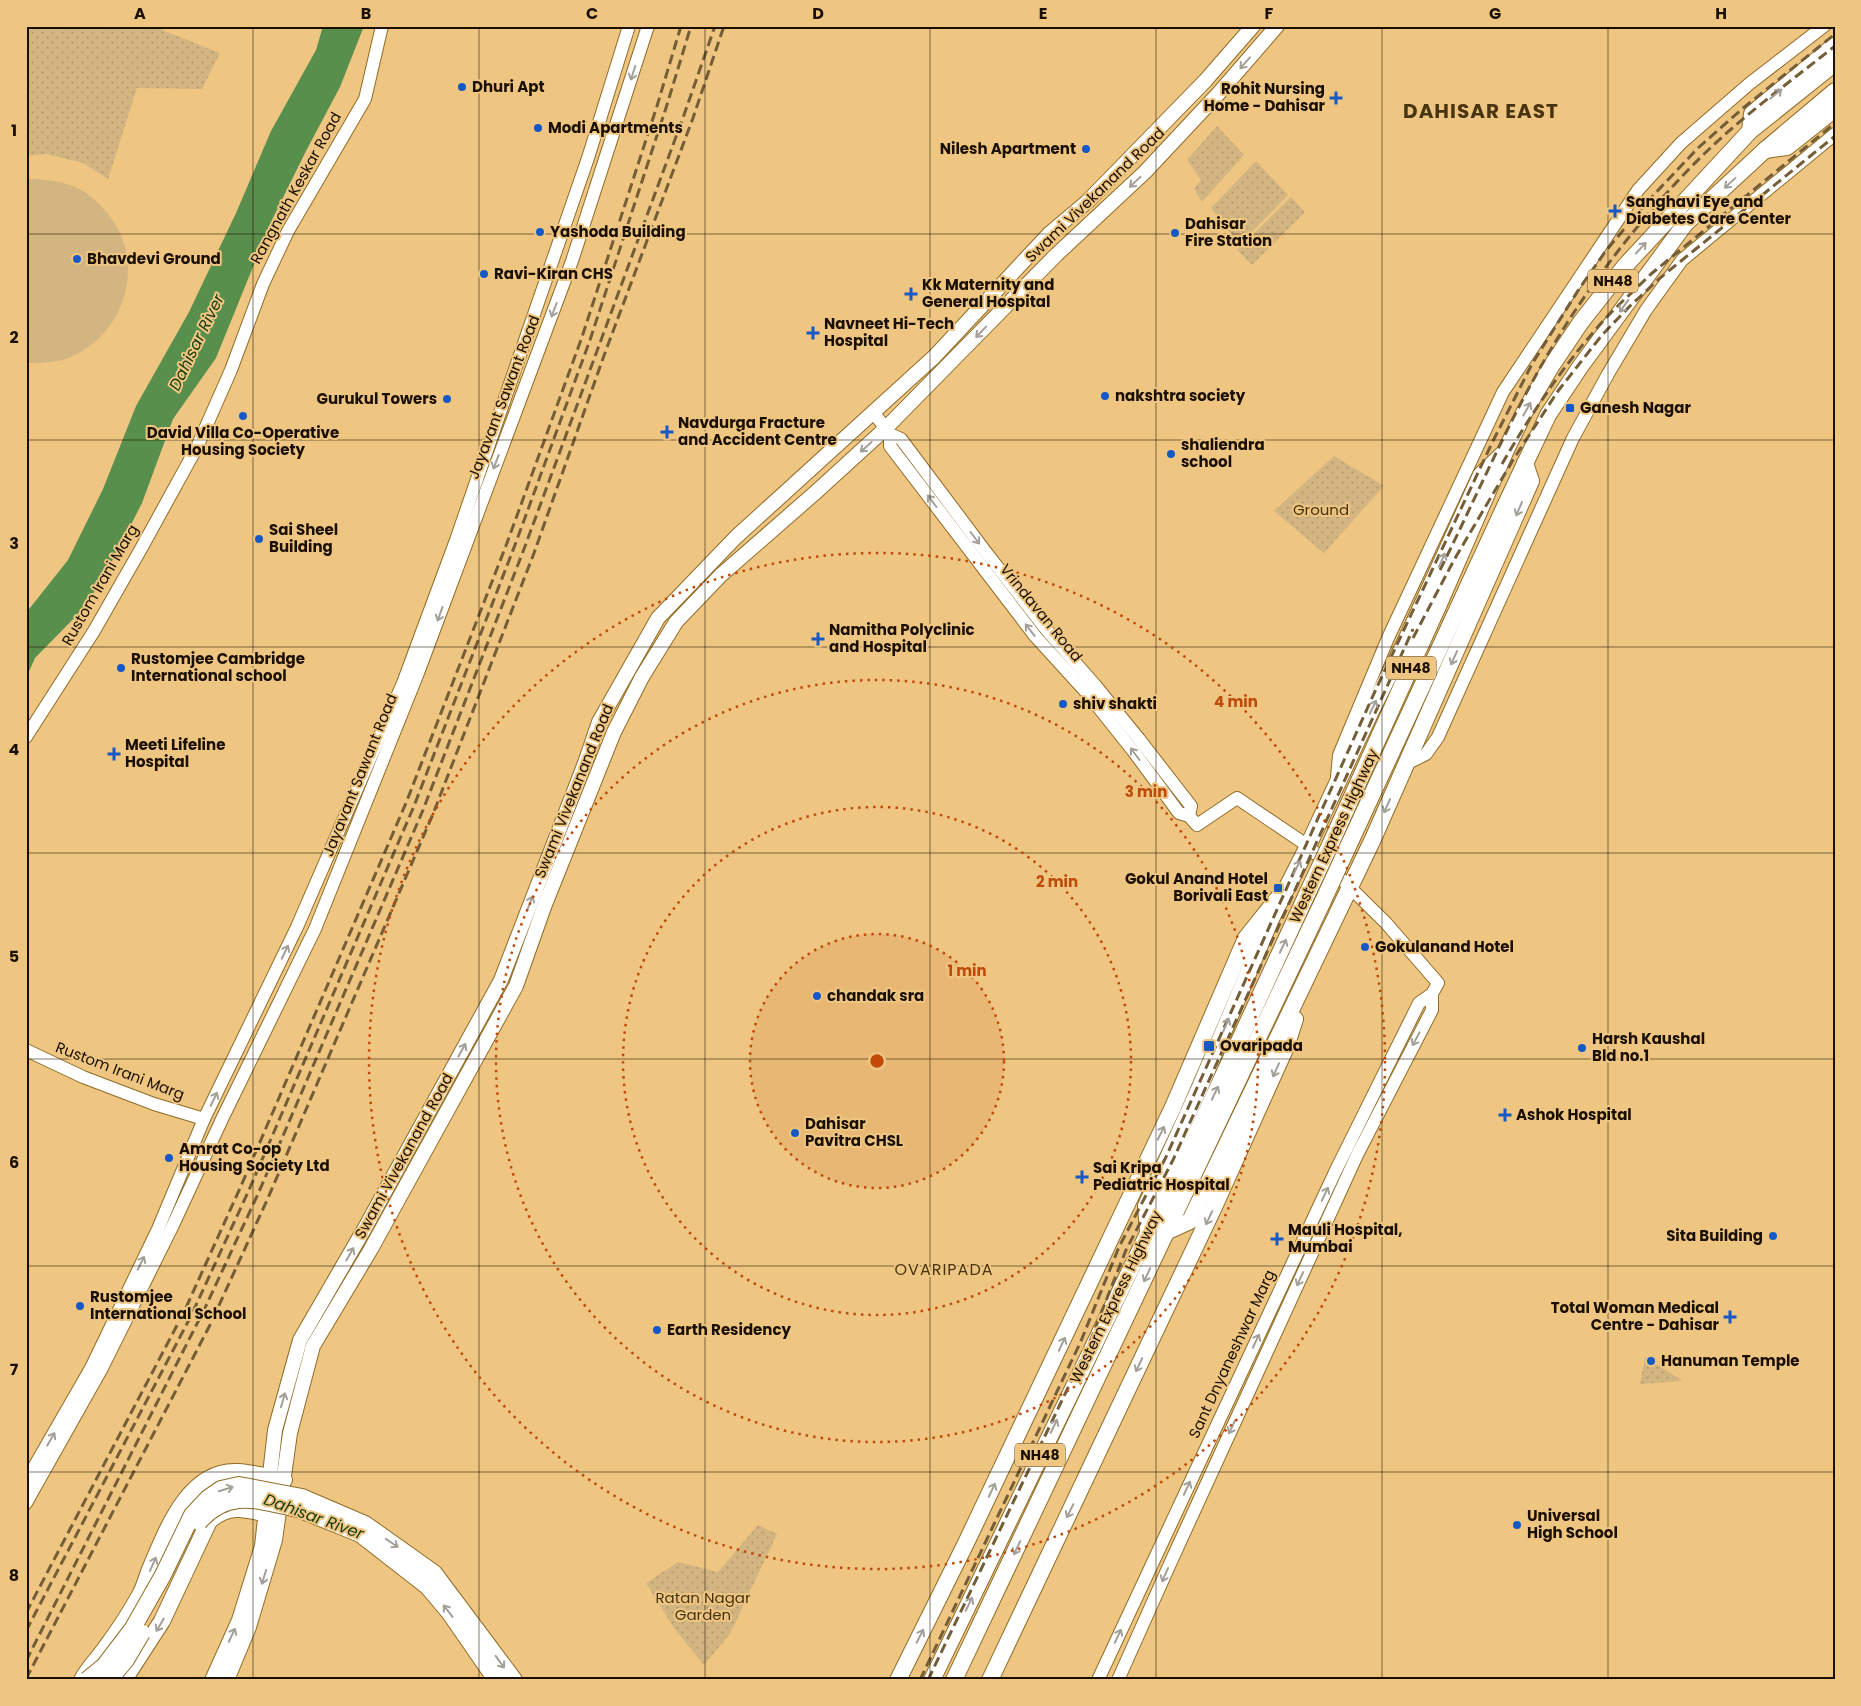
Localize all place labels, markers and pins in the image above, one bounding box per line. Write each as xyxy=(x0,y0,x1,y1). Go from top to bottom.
place label: Dhuri Apt xyxy=(472,76,544,97)
place label: Rohit Nursing Home - Dahisar xyxy=(1204,78,1326,116)
marker: Dhuri Apt xyxy=(456,81,468,93)
marker: Rohit Nursing Home - Dahisar xyxy=(1329,91,1343,105)
place label: Modi Apartments xyxy=(548,117,683,138)
marker: Modi Apartments xyxy=(532,122,544,134)
place label: Nilesh Apartment xyxy=(940,138,1076,159)
marker: Nilesh Apartment xyxy=(1080,143,1092,155)
place label: Sanghavi Eye and Diabetes Care Center xyxy=(1626,191,1791,229)
marker: Sanghavi Eye and Diabetes Care Center xyxy=(1608,204,1622,218)
place label: Dahisar Fire Station xyxy=(1185,213,1272,251)
place label: Yashoda Building xyxy=(550,221,686,242)
marker: Yashoda Building xyxy=(534,226,546,238)
marker: Dahisar Fire Station xyxy=(1169,227,1181,239)
place label: Bhavdevi Ground xyxy=(87,248,221,269)
marker: Bhavdevi Ground xyxy=(71,253,83,265)
place label: Ravi-Kiran CHS xyxy=(494,263,613,284)
marker: Ravi-Kiran CHS xyxy=(478,268,490,280)
place label: Kk Maternity and General Hospital xyxy=(922,274,1054,312)
marker: Kk Maternity and General Hospital xyxy=(904,287,918,301)
place label: Navneet Hi-Tech Hospital xyxy=(824,313,954,351)
marker: Navneet Hi-Tech Hospital xyxy=(806,326,820,340)
place label: nakshtra society xyxy=(1115,385,1246,406)
place label: Gurukul Towers xyxy=(317,388,437,409)
marker: nakshtra society xyxy=(1099,390,1111,402)
marker: Gurukul Towers xyxy=(441,393,453,405)
place label: Ganesh Nagar xyxy=(1580,397,1691,418)
marker: Ganesh Nagar xyxy=(1564,402,1576,414)
marker: David Villa Co-Operative Housing Society xyxy=(237,410,249,422)
place label: Navdurga Fracture and Accident Centre xyxy=(678,412,837,450)
place label: David Villa Co-Operative Housing Society xyxy=(147,422,339,460)
marker: Navdurga Fracture and Accident Centre xyxy=(660,425,674,439)
place label: shaliendra school xyxy=(1181,434,1265,472)
marker: shaliendra school xyxy=(1165,448,1177,460)
place label: Sai Sheel Building xyxy=(269,519,338,557)
marker: Sai Sheel Building xyxy=(253,533,265,545)
place label: Namitha Polyclinic and Hospital xyxy=(829,619,975,657)
marker: Namitha Polyclinic and Hospital xyxy=(811,632,825,646)
place label: Rustomjee Cambridge International school xyxy=(131,648,305,686)
marker: Rustomjee Cambridge International school xyxy=(115,662,127,674)
place label: shiv shakti xyxy=(1073,693,1157,714)
marker: shiv shakti xyxy=(1057,698,1069,710)
place label: Meeti Lifeline Hospital xyxy=(125,734,225,772)
marker: Meeti Lifeline Hospital xyxy=(107,747,121,761)
place label: Gokul Anand Hotel Borivali East xyxy=(1125,868,1268,906)
marker: Gokul Anand Hotel Borivali East xyxy=(1272,882,1284,894)
place label: Gokulanand Hotel xyxy=(1375,936,1514,957)
marker: Gokulanand Hotel xyxy=(1359,941,1371,953)
place label: chandak sra xyxy=(827,985,924,1006)
marker: chandak sra xyxy=(811,990,823,1002)
place label: Harsh Kaushal Bld no.1 xyxy=(1592,1028,1705,1066)
place label: Ovaripada xyxy=(1220,1035,1303,1056)
marker: Ovaripada xyxy=(1202,1039,1216,1053)
marker: Harsh Kaushal Bld no.1 xyxy=(1576,1042,1588,1054)
centre of rings xyxy=(868,1052,886,1070)
place label: Ashok Hospital xyxy=(1516,1104,1632,1125)
marker: Ashok Hospital xyxy=(1498,1108,1512,1122)
place label: Dahisar Pavitra CHSL xyxy=(805,1113,903,1151)
marker: Dahisar Pavitra CHSL xyxy=(789,1127,801,1139)
place label: Amrat Co-op Housing Society Ltd xyxy=(179,1138,330,1176)
marker: Amrat Co-op Housing Society Ltd xyxy=(163,1152,175,1164)
place label: Sai Kripa Pediatric Hospital xyxy=(1093,1157,1230,1195)
marker: Sai Kripa Pediatric Hospital xyxy=(1075,1170,1089,1184)
place label: Mauli Hospital, Mumbai xyxy=(1288,1219,1403,1257)
place label: Sita Building xyxy=(1666,1225,1763,1246)
marker: Sita Building xyxy=(1767,1230,1779,1242)
marker: Mauli Hospital, Mumbai xyxy=(1270,1232,1284,1246)
place label: Rustomjee International School xyxy=(90,1286,247,1324)
place label: Total Woman Medical Centre - Dahisar xyxy=(1551,1297,1720,1335)
marker: Rustomjee International School xyxy=(74,1300,86,1312)
marker: Total Woman Medical Centre - Dahisar xyxy=(1723,1310,1737,1324)
place label: Earth Residency xyxy=(667,1319,792,1340)
marker: Earth Residency xyxy=(651,1324,663,1336)
place label: Hanuman Temple xyxy=(1661,1350,1800,1371)
marker: Hanuman Temple xyxy=(1645,1355,1657,1367)
place label: Universal High School xyxy=(1527,1505,1618,1543)
marker: Universal High School xyxy=(1511,1519,1523,1531)

